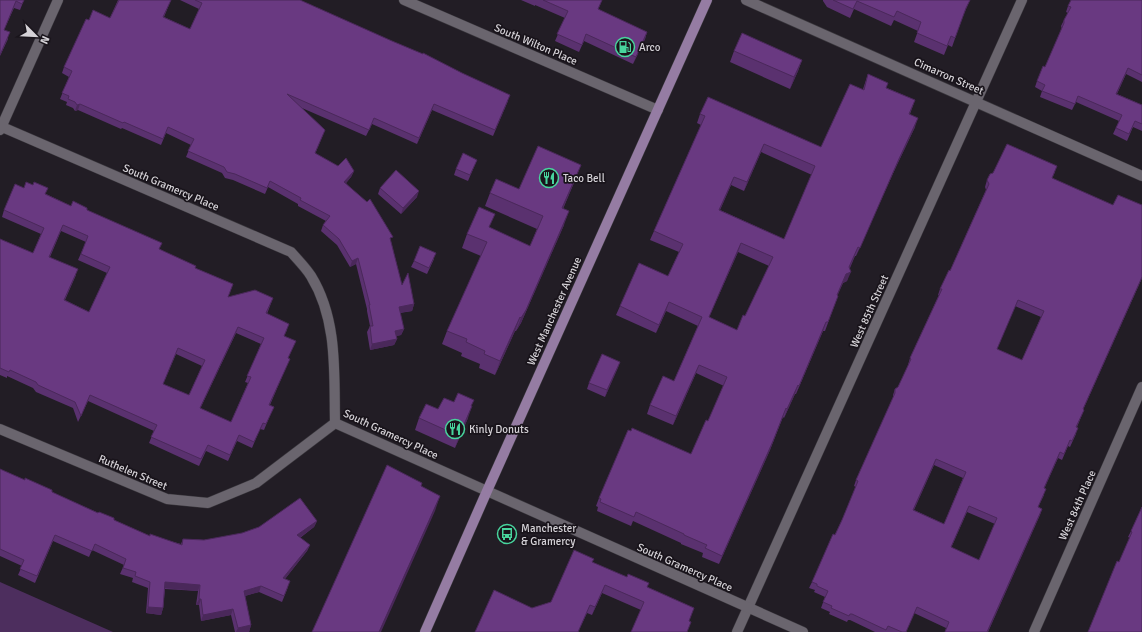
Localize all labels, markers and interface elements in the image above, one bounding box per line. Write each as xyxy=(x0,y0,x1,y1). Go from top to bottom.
north arrow xyxy=(16,16,56,56)
street label: South Wilton Place xyxy=(492,21,579,68)
text: N xyxy=(37,34,52,46)
fuel station icon: Arco xyxy=(614,36,636,58)
place label: Arco xyxy=(639,41,661,54)
street label: Cimarron Street xyxy=(912,55,986,98)
street label: South Gramercy Place xyxy=(121,161,221,214)
restaurant icon: Taco Bell xyxy=(538,167,560,189)
place label: Taco Bell xyxy=(563,172,605,185)
street label: West Manchester Avenue xyxy=(525,255,584,368)
street label: West 85th Street xyxy=(848,273,891,350)
street label: South Gramercy Place xyxy=(341,407,440,462)
restaurant icon: Kinly Donuts xyxy=(444,418,466,440)
place label: Kinly Donuts xyxy=(469,423,529,436)
street label: Ruthelen Street xyxy=(96,452,169,493)
street label: West 84th Place xyxy=(1056,468,1099,542)
place label: Manchester & Gramercy xyxy=(521,522,576,548)
bus stop icon: Manchester & Gramercy xyxy=(496,523,518,545)
street label: South Gramercy Place xyxy=(635,541,735,594)

